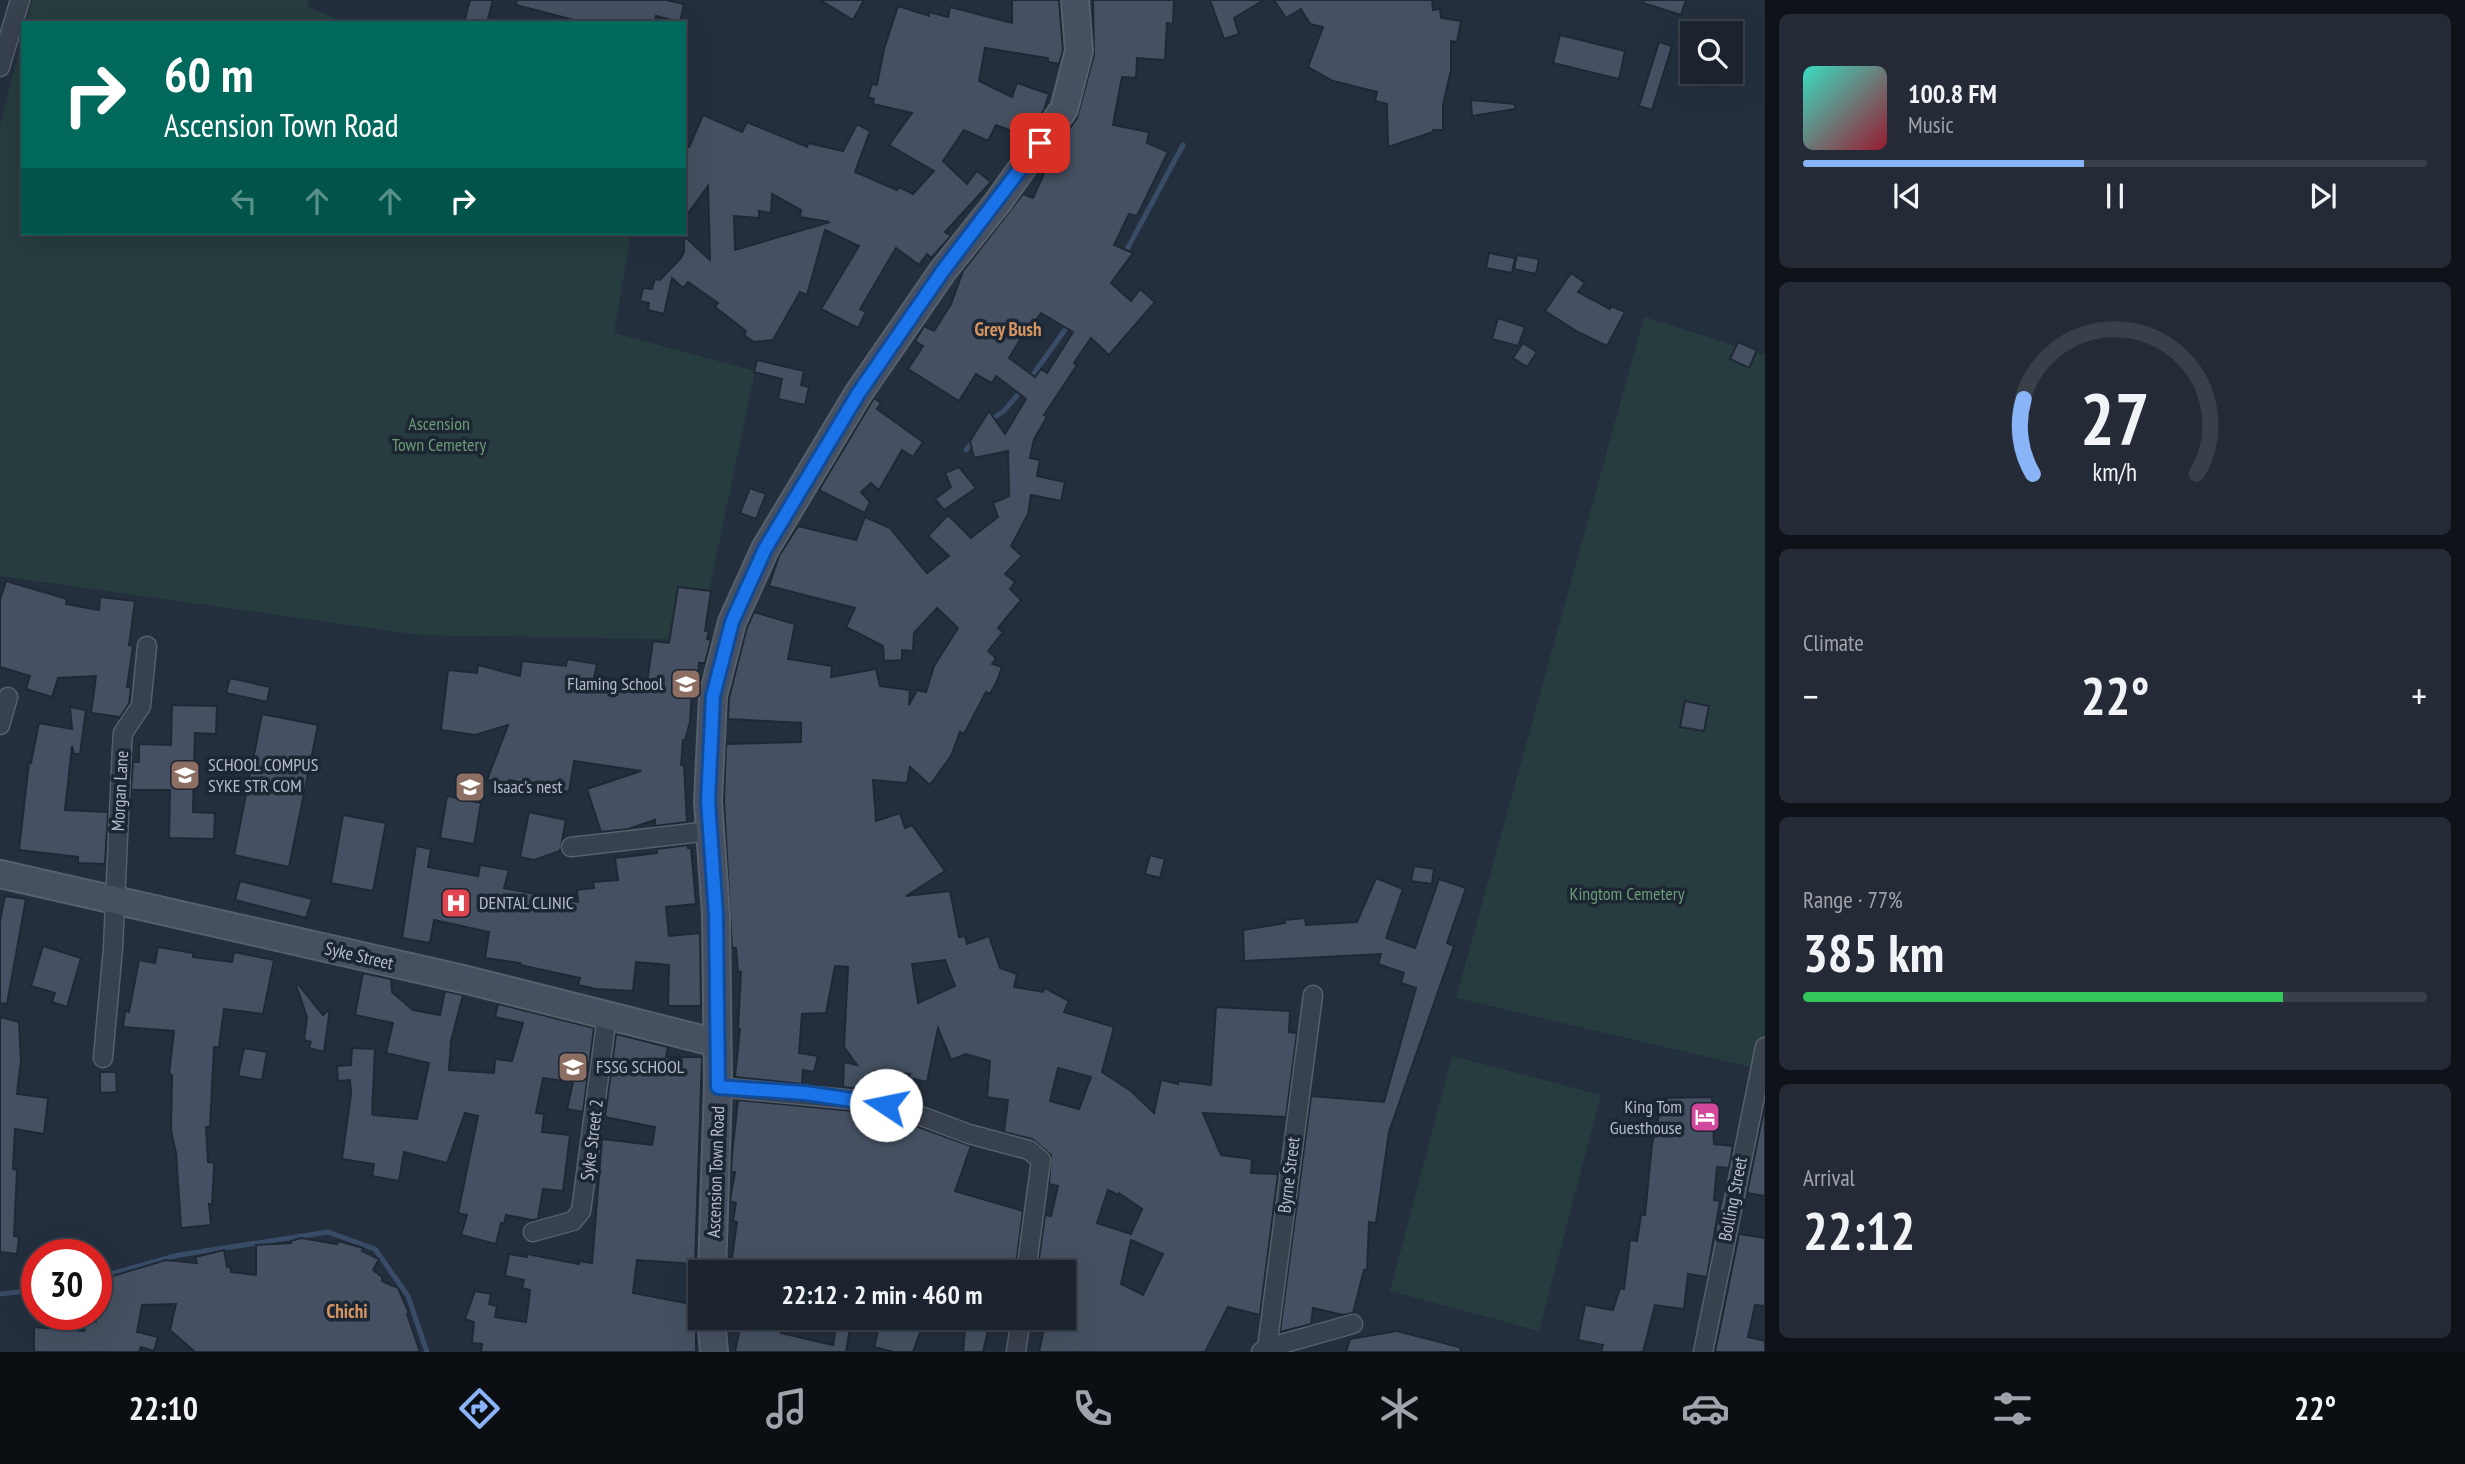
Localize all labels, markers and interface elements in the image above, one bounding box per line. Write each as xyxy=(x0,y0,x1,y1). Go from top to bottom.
map controls xyxy=(1680,21,1743,84)
button: search xyxy=(1680,21,1743,84)
text: 60 m xyxy=(164,42,253,106)
icon: right xyxy=(49,49,140,140)
text: 100.8 FM xyxy=(1908,77,1997,110)
text: Ascension Town Road xyxy=(164,104,399,146)
text: Music xyxy=(1908,110,1954,139)
pin xyxy=(1010,113,1070,173)
icon: arrive xyxy=(1021,124,1059,162)
icon: previous xyxy=(1888,177,1926,215)
icon: pause xyxy=(2096,177,2134,215)
icon: next xyxy=(2304,177,2342,215)
icon: left xyxy=(225,182,263,220)
icon: ahead xyxy=(298,182,336,220)
icon: ahead xyxy=(371,182,409,220)
icon: right xyxy=(444,182,482,220)
district label: Grey Bush xyxy=(975,317,1041,341)
text: 27 xyxy=(2080,371,2150,465)
park label: Ascension Town Cemetery xyxy=(392,412,486,456)
text: km/h xyxy=(2093,456,2137,488)
text: Climate xyxy=(1803,628,1864,657)
text: 22° xyxy=(2081,662,2149,729)
school or university icon: Flaming School xyxy=(669,667,703,701)
text: − xyxy=(1803,671,1819,720)
text: + xyxy=(2411,671,2427,720)
place label: Flaming School xyxy=(567,672,664,695)
street label: Morgan Lane xyxy=(106,750,133,832)
place label: SCHOOL COMPUS SYKE STR COM xyxy=(208,753,319,797)
school or university icon: SCHOOL COMPUS SYKE STR COM xyxy=(168,758,202,792)
school or university icon: Isaac's nest xyxy=(453,770,487,804)
place label: Isaac's nest xyxy=(493,775,563,798)
park label: Kingtom Cemetery xyxy=(1570,882,1685,905)
text: Range · 77% xyxy=(1803,885,1903,914)
hospital icon: DENTAL CLINIC xyxy=(439,886,473,920)
place label: DENTAL CLINIC xyxy=(479,891,574,914)
text: 385 km xyxy=(1803,919,1944,986)
street label: Syke Street xyxy=(323,936,396,975)
school or university icon: FSSG SCHOOL xyxy=(556,1050,590,1084)
place label: FSSG SCHOOL xyxy=(596,1055,685,1078)
position arrow xyxy=(849,1068,923,1142)
place label: King Tom Guesthouse xyxy=(1610,1095,1682,1139)
street label: Syke Street 2 xyxy=(575,1098,608,1182)
hotel icon: King Tom Guesthouse xyxy=(1688,1100,1722,1134)
street label: Ascension Town Road xyxy=(702,1106,729,1238)
street label: Byrne Street xyxy=(1272,1135,1305,1214)
street label: Bolling Street xyxy=(1713,1155,1752,1243)
text: Arrival xyxy=(1803,1163,1855,1192)
text: 22:12 xyxy=(1803,1197,1915,1264)
speed limit sign: 30 xyxy=(21,1239,112,1330)
text: 22:12 · 2 min · 460 m xyxy=(782,1278,982,1311)
district label: Chichi xyxy=(327,1299,367,1323)
icon: directions xyxy=(455,1384,504,1433)
icon: music xyxy=(762,1384,811,1433)
icon: phone xyxy=(1068,1384,1117,1433)
icon: climate xyxy=(1375,1384,1424,1433)
icon: car xyxy=(1681,1384,1730,1433)
icon: filters xyxy=(1988,1384,2037,1433)
text: 22:10 xyxy=(129,1387,198,1429)
text: 22° xyxy=(2294,1387,2336,1429)

